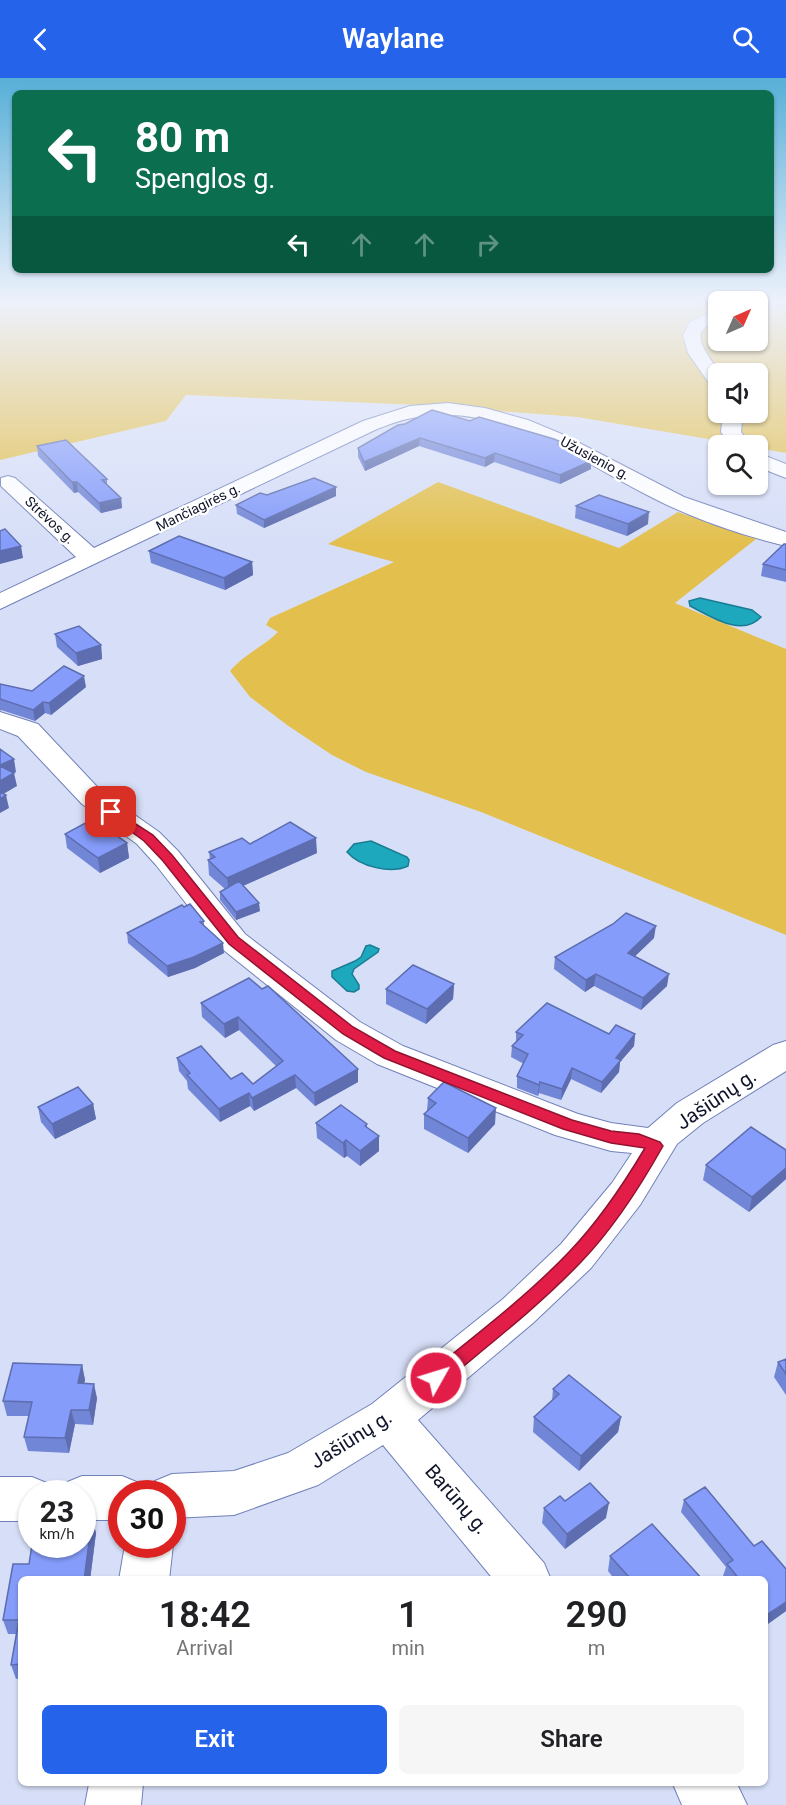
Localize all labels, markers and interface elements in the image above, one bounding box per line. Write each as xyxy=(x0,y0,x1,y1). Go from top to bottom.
icon: back xyxy=(24,23,57,56)
text: Waylane xyxy=(342,23,444,55)
icon: search xyxy=(729,23,762,56)
text: 80 m xyxy=(135,113,230,162)
icon: left xyxy=(36,114,114,192)
text: Spenglos g. xyxy=(135,163,275,195)
icon: left xyxy=(282,228,315,261)
icon: ahead xyxy=(345,228,378,261)
icon: ahead xyxy=(408,228,441,261)
icon: right xyxy=(471,228,504,261)
north arrow xyxy=(708,291,768,351)
map controls xyxy=(708,291,768,495)
button: sound xyxy=(708,363,768,423)
street label: Užusienio g. xyxy=(558,433,632,483)
button: search xyxy=(708,435,768,495)
street label: Mančiagirės g. xyxy=(153,480,243,534)
street label: Strėvos g. xyxy=(22,493,78,547)
pin xyxy=(85,786,136,837)
icon: arrive xyxy=(94,795,127,828)
street label: Jašiūnų g. xyxy=(671,1063,761,1135)
position arrow xyxy=(404,1346,468,1410)
street label: Jašiūnų g. xyxy=(306,1405,396,1473)
street label: Barūnų g. xyxy=(420,1459,494,1539)
speed limit sign: 30 xyxy=(108,1480,186,1558)
text: 23 xyxy=(40,1494,74,1529)
text: km/h xyxy=(39,1525,75,1543)
text: 18:42 xyxy=(159,1594,251,1636)
text: 1 xyxy=(398,1594,418,1636)
text: 290 xyxy=(566,1594,627,1636)
text: Arrival xyxy=(176,1636,233,1660)
text: min xyxy=(391,1636,425,1660)
text: m xyxy=(588,1636,605,1660)
button: Exit xyxy=(42,1705,387,1774)
button: Share xyxy=(399,1705,744,1774)

